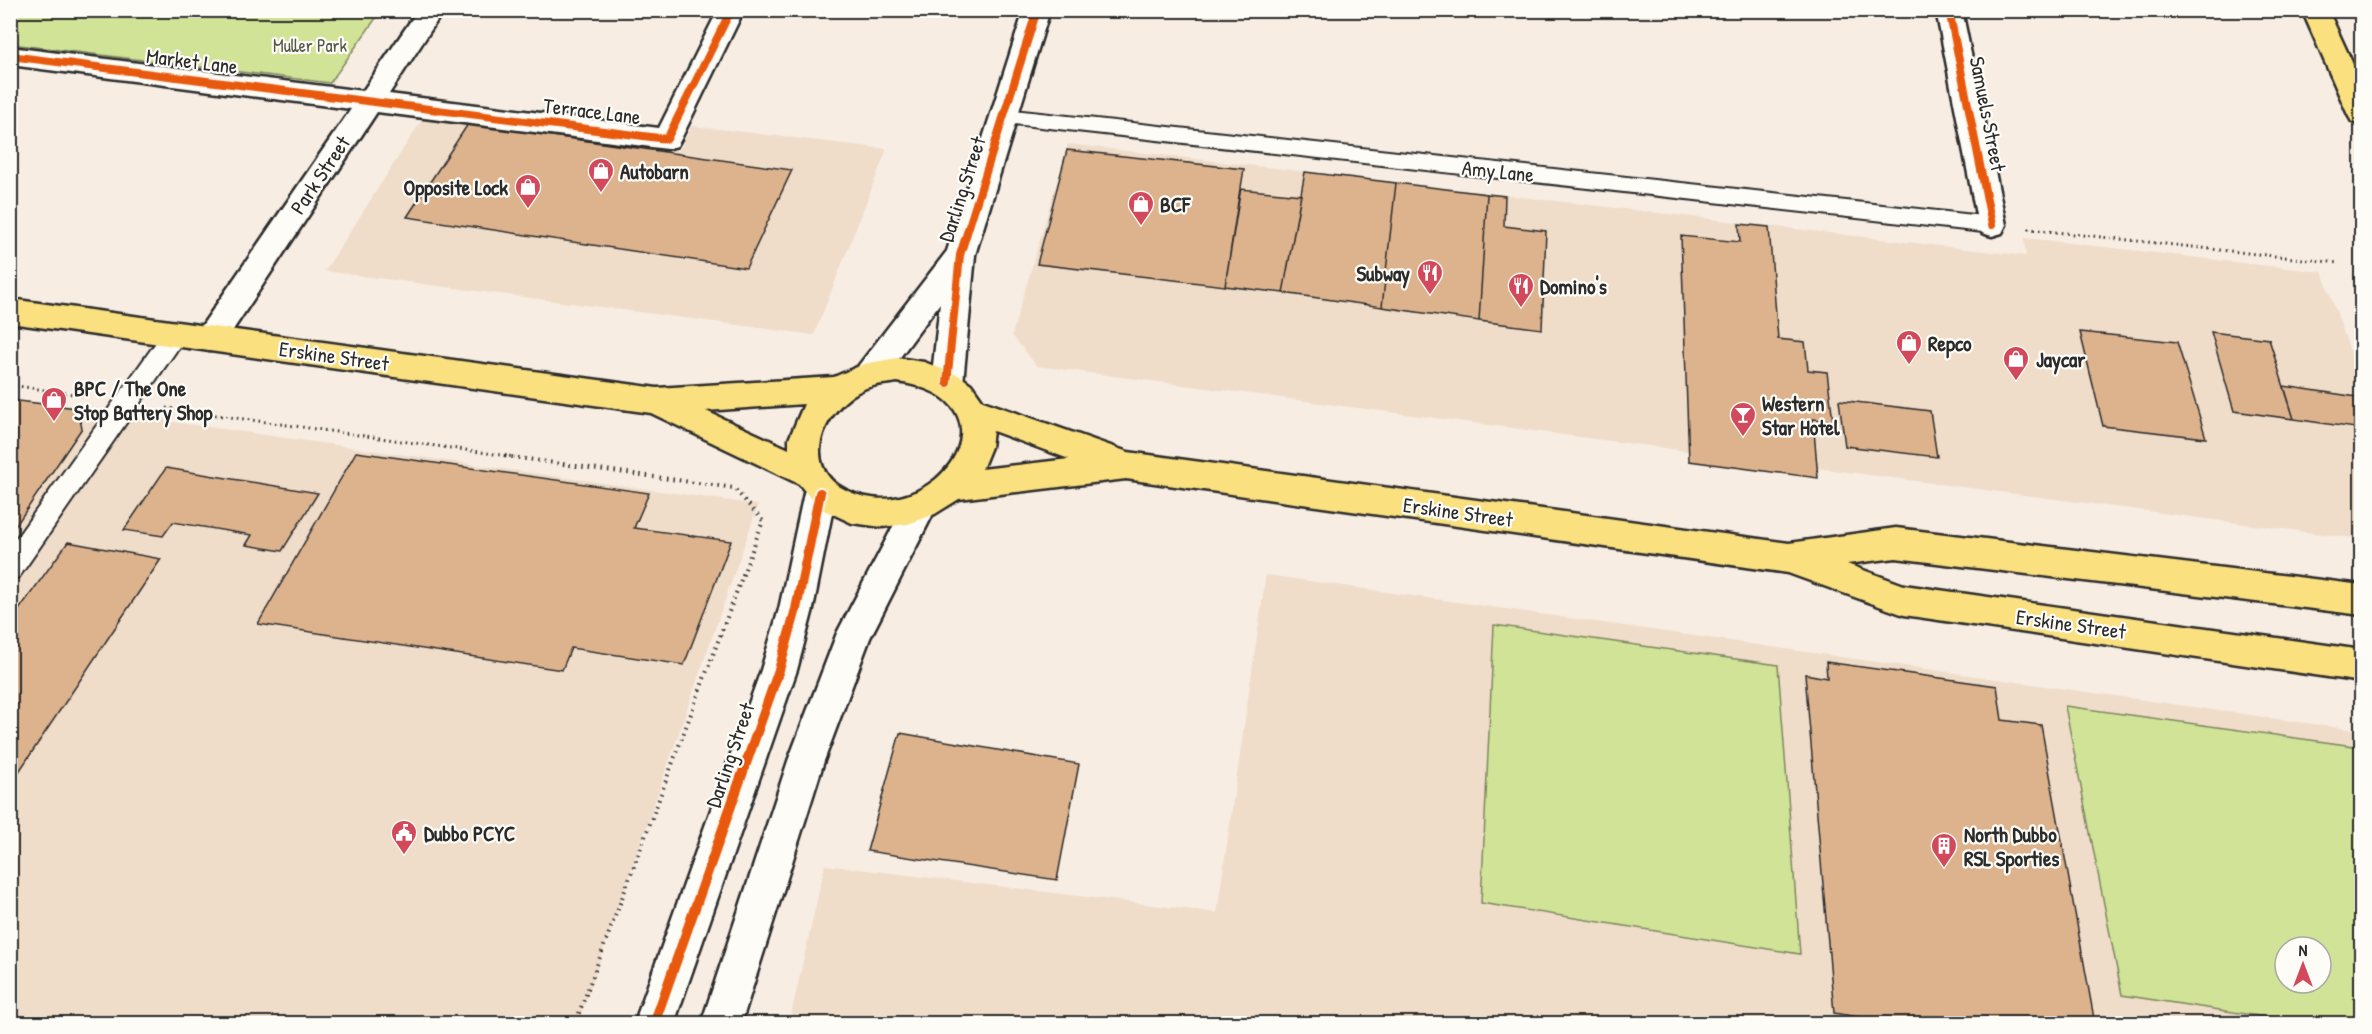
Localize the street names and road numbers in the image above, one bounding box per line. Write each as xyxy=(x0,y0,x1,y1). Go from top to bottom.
street label: Market Lane xyxy=(145,41,239,81)
street label: Samuels Street xyxy=(1963,54,2013,175)
street label: Terrace Lane xyxy=(542,91,642,131)
street label: Park Street xyxy=(283,129,357,220)
street label: Darling Street xyxy=(931,132,993,245)
street label: Amy Lane xyxy=(1461,153,1535,189)
street label: Erskine Street xyxy=(277,334,391,378)
street label: Erskine Street xyxy=(1401,490,1515,534)
street label: Erskine Street xyxy=(2014,602,2128,646)
street label: Darling Street xyxy=(699,698,762,811)

